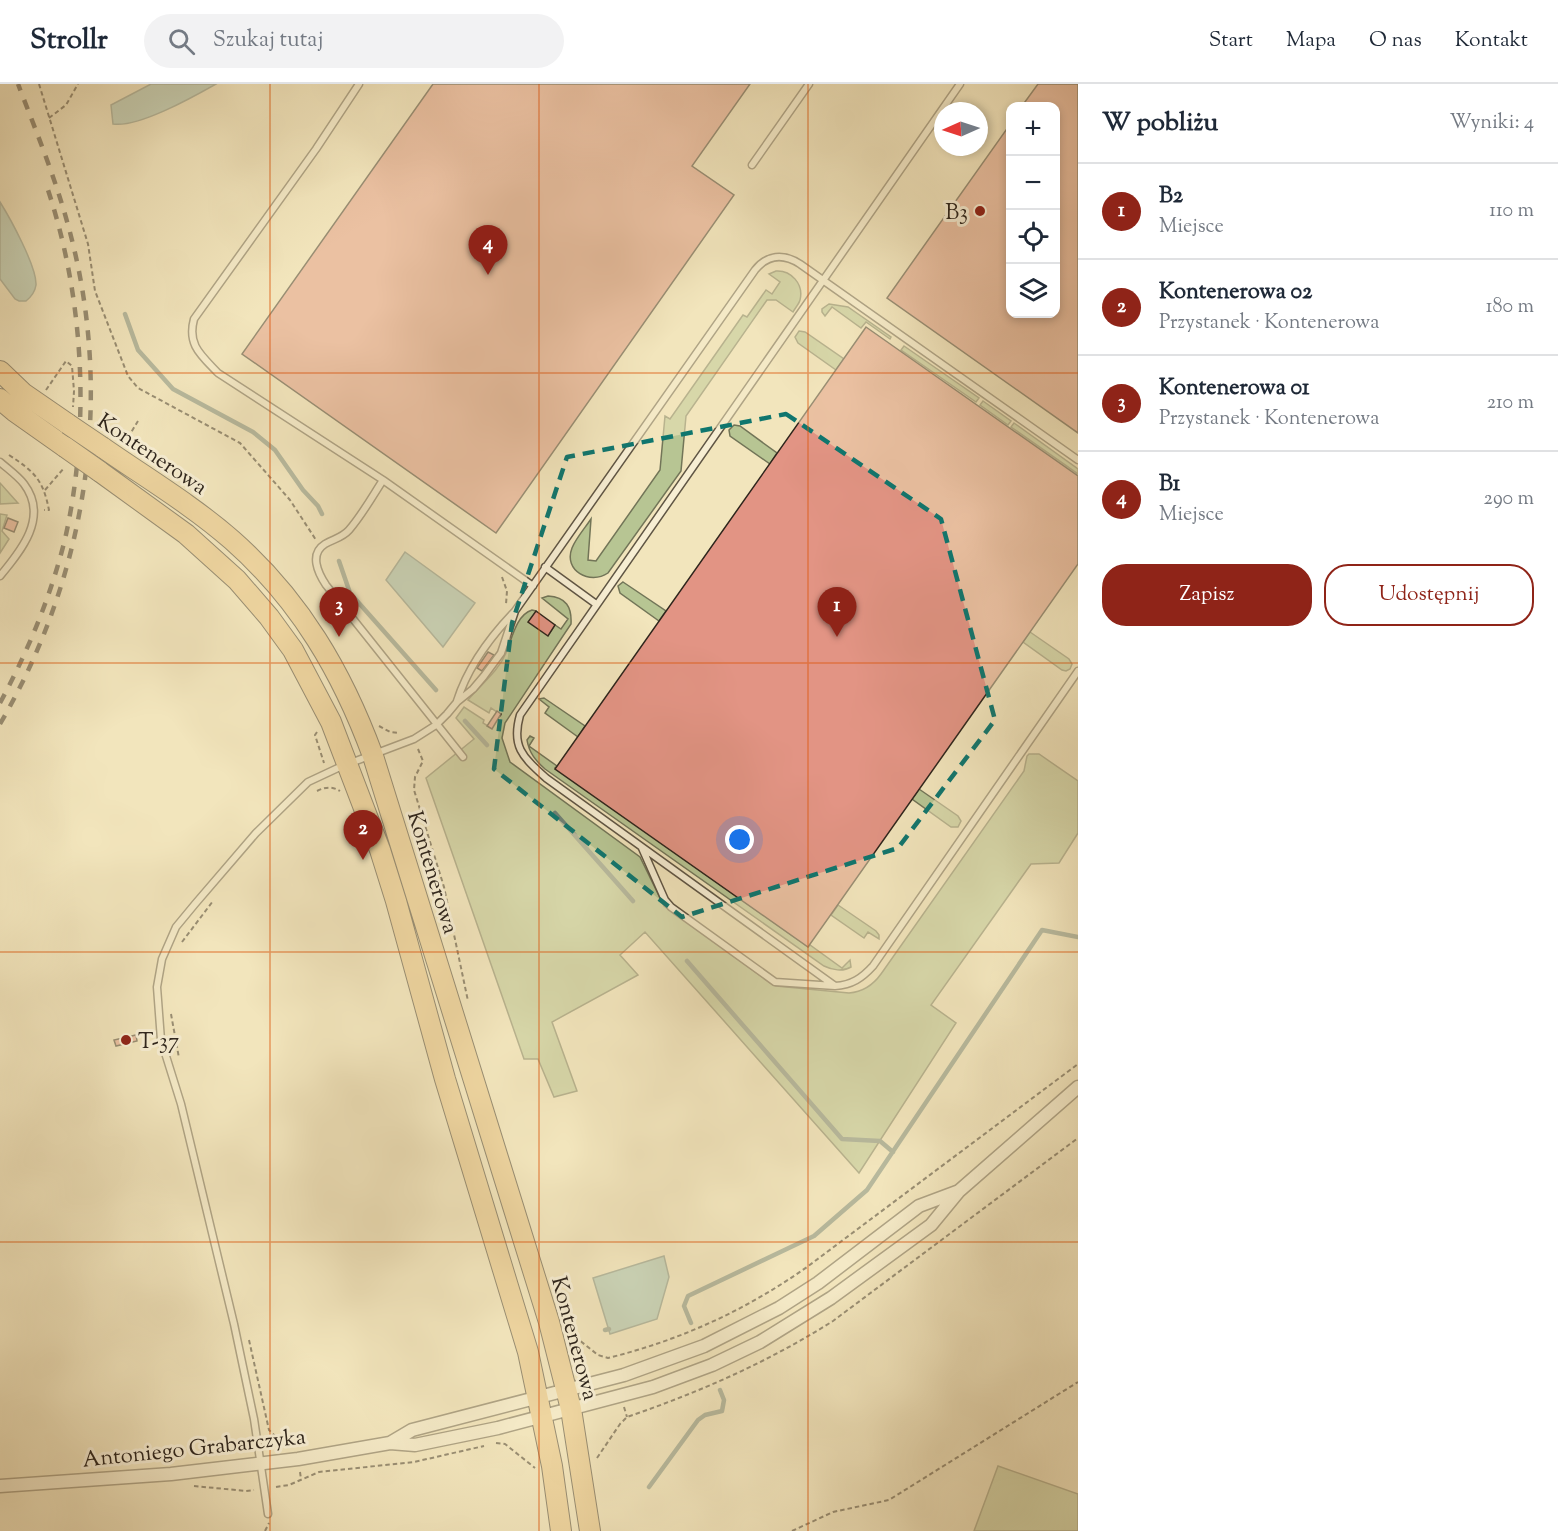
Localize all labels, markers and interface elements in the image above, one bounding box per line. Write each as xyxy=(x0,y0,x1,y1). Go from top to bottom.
search box xyxy=(144,14,564,68)
text: Strollr xyxy=(30,21,108,61)
icon: search xyxy=(165,25,198,58)
text: Szukaj tutaj xyxy=(213,25,323,57)
text: Start xyxy=(1209,26,1253,56)
text: Mapa xyxy=(1286,26,1336,56)
text: O nas xyxy=(1369,26,1422,56)
text: Kontakt xyxy=(1455,26,1528,56)
north arrow xyxy=(934,102,988,156)
map controls xyxy=(1006,102,1060,318)
button: + xyxy=(1006,102,1060,156)
text: W pobliżu xyxy=(1102,105,1218,142)
text: Wyniki: 4 xyxy=(1449,109,1534,138)
button: − xyxy=(1006,156,1060,210)
text: B2 xyxy=(1159,181,1183,213)
text: 1 xyxy=(1118,197,1125,226)
text: 110 m xyxy=(1489,197,1534,226)
place label: B3 xyxy=(945,198,968,230)
marker: B3 xyxy=(973,204,987,218)
button: locate xyxy=(1006,210,1060,264)
text: Miejsce xyxy=(1159,213,1224,242)
pin: 4 xyxy=(468,226,508,275)
button: layers xyxy=(1006,264,1060,318)
text: Kontenerowa 02 xyxy=(1159,277,1312,309)
text: 2 xyxy=(1117,293,1126,322)
text: 180 m xyxy=(1486,293,1534,322)
text: Przystanek · Kontenerowa xyxy=(1159,309,1380,338)
text: Kontenerowa 01 xyxy=(1159,373,1309,405)
text: 3 xyxy=(1117,389,1126,418)
text: 210 m xyxy=(1487,389,1534,418)
text: Przystanek · Kontenerowa xyxy=(1159,405,1380,434)
street label: Kontenerowa xyxy=(90,407,213,504)
text: B1 xyxy=(1159,469,1180,501)
text: 4 xyxy=(1116,485,1127,514)
text: 290 m xyxy=(1484,485,1534,514)
text: Miejsce xyxy=(1159,501,1224,530)
button: Zapisz xyxy=(1102,564,1312,626)
button: Udostępnij xyxy=(1324,564,1534,626)
pin: 3 xyxy=(320,588,358,637)
pin: 1 xyxy=(818,588,856,637)
street label: Kontenerowa xyxy=(397,808,465,938)
pin: 2 xyxy=(344,810,382,860)
your location xyxy=(725,825,754,854)
place label: T-37 xyxy=(138,1027,179,1059)
marker: T-37 xyxy=(119,1033,133,1047)
street label: Kontenerowa xyxy=(541,1273,605,1404)
street label: Antoniego Grabarczyka xyxy=(81,1422,308,1478)

